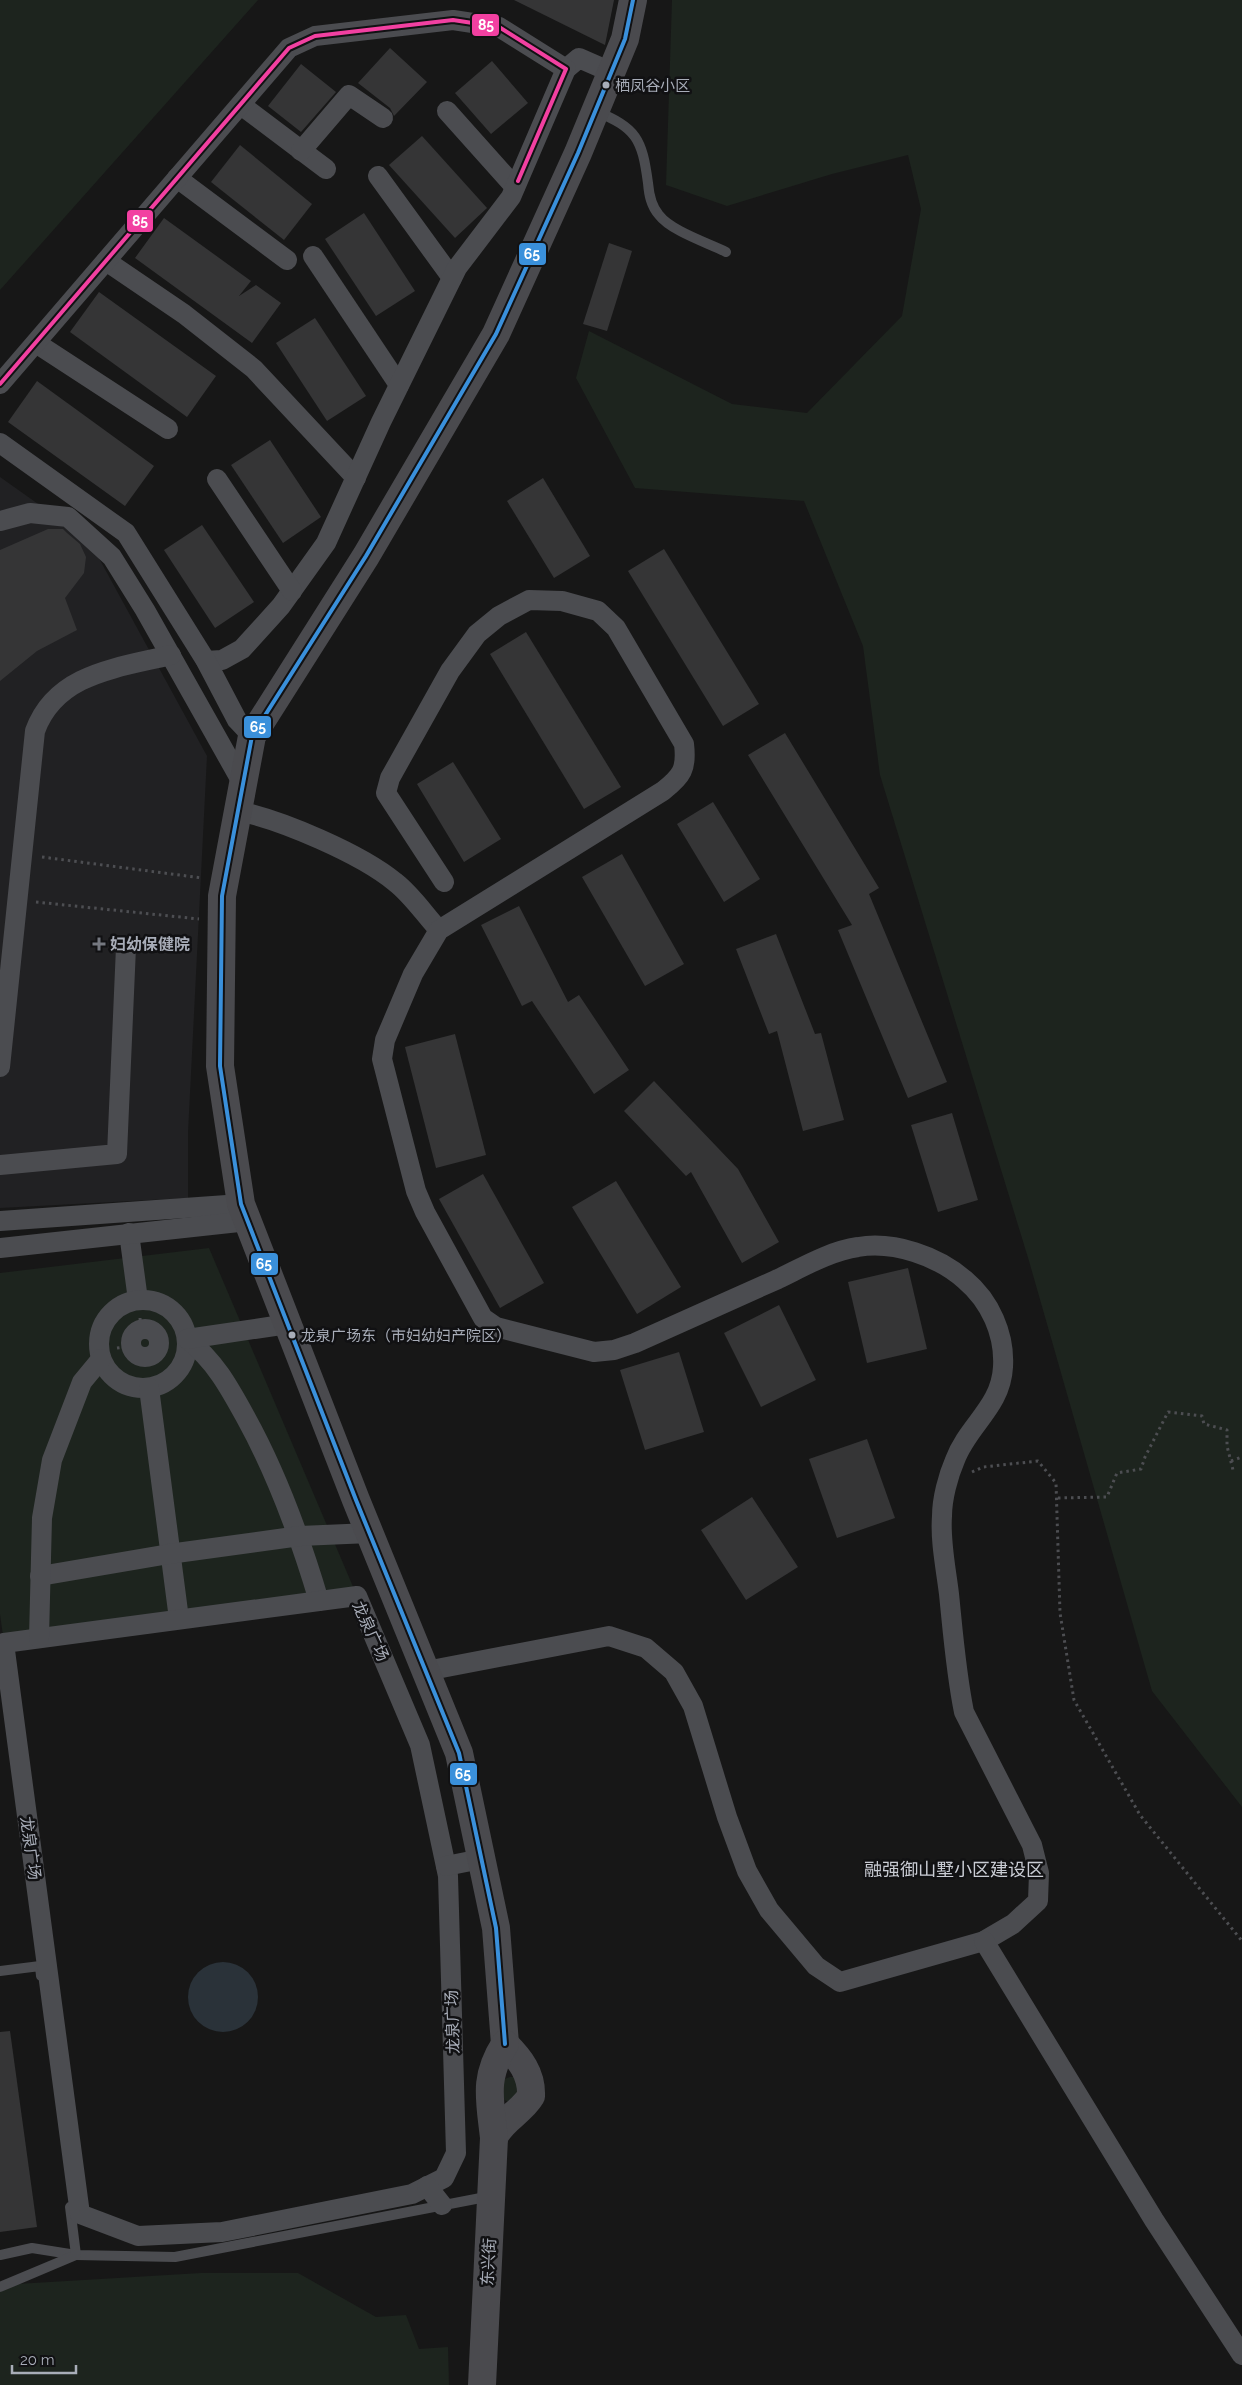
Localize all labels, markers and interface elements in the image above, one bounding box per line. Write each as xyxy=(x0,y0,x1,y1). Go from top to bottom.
line badge: 85 xyxy=(471,13,500,37)
text: 85 xyxy=(478,17,494,33)
place label: 栖凤谷小区 xyxy=(615,77,690,95)
marker: 栖凤谷小区 xyxy=(601,80,611,90)
line badge: 85 xyxy=(126,209,154,233)
text: 85 xyxy=(132,213,148,229)
line badge: 65 xyxy=(518,242,547,266)
text: 65 xyxy=(524,246,540,262)
line badge: 65 xyxy=(243,715,272,739)
text: 65 xyxy=(250,719,266,735)
place label: 妇幼保健院 xyxy=(110,935,190,954)
marker: 妇幼保健院 xyxy=(92,937,106,951)
line badge: 65 xyxy=(250,1252,279,1276)
text: 65 xyxy=(256,1256,272,1272)
place label: 龙泉广场东（市妇幼妇产院区） xyxy=(301,1327,511,1345)
marker: 龙泉广场东（市妇幼妇产院区） xyxy=(287,1330,297,1340)
street label: 龙泉广场 xyxy=(348,1598,393,1664)
line badge: 65 xyxy=(449,1762,478,1786)
text: 65 xyxy=(455,1766,471,1782)
street label: 龙泉广场 xyxy=(17,1815,44,1881)
district label: 融强御山墅小区建设区 xyxy=(864,1859,1044,1880)
street label: 龙泉广场 xyxy=(442,1990,463,2054)
street label: 东兴街 xyxy=(478,2238,499,2286)
scale bar xyxy=(12,2342,76,2374)
text: 20 m xyxy=(20,2351,55,2369)

